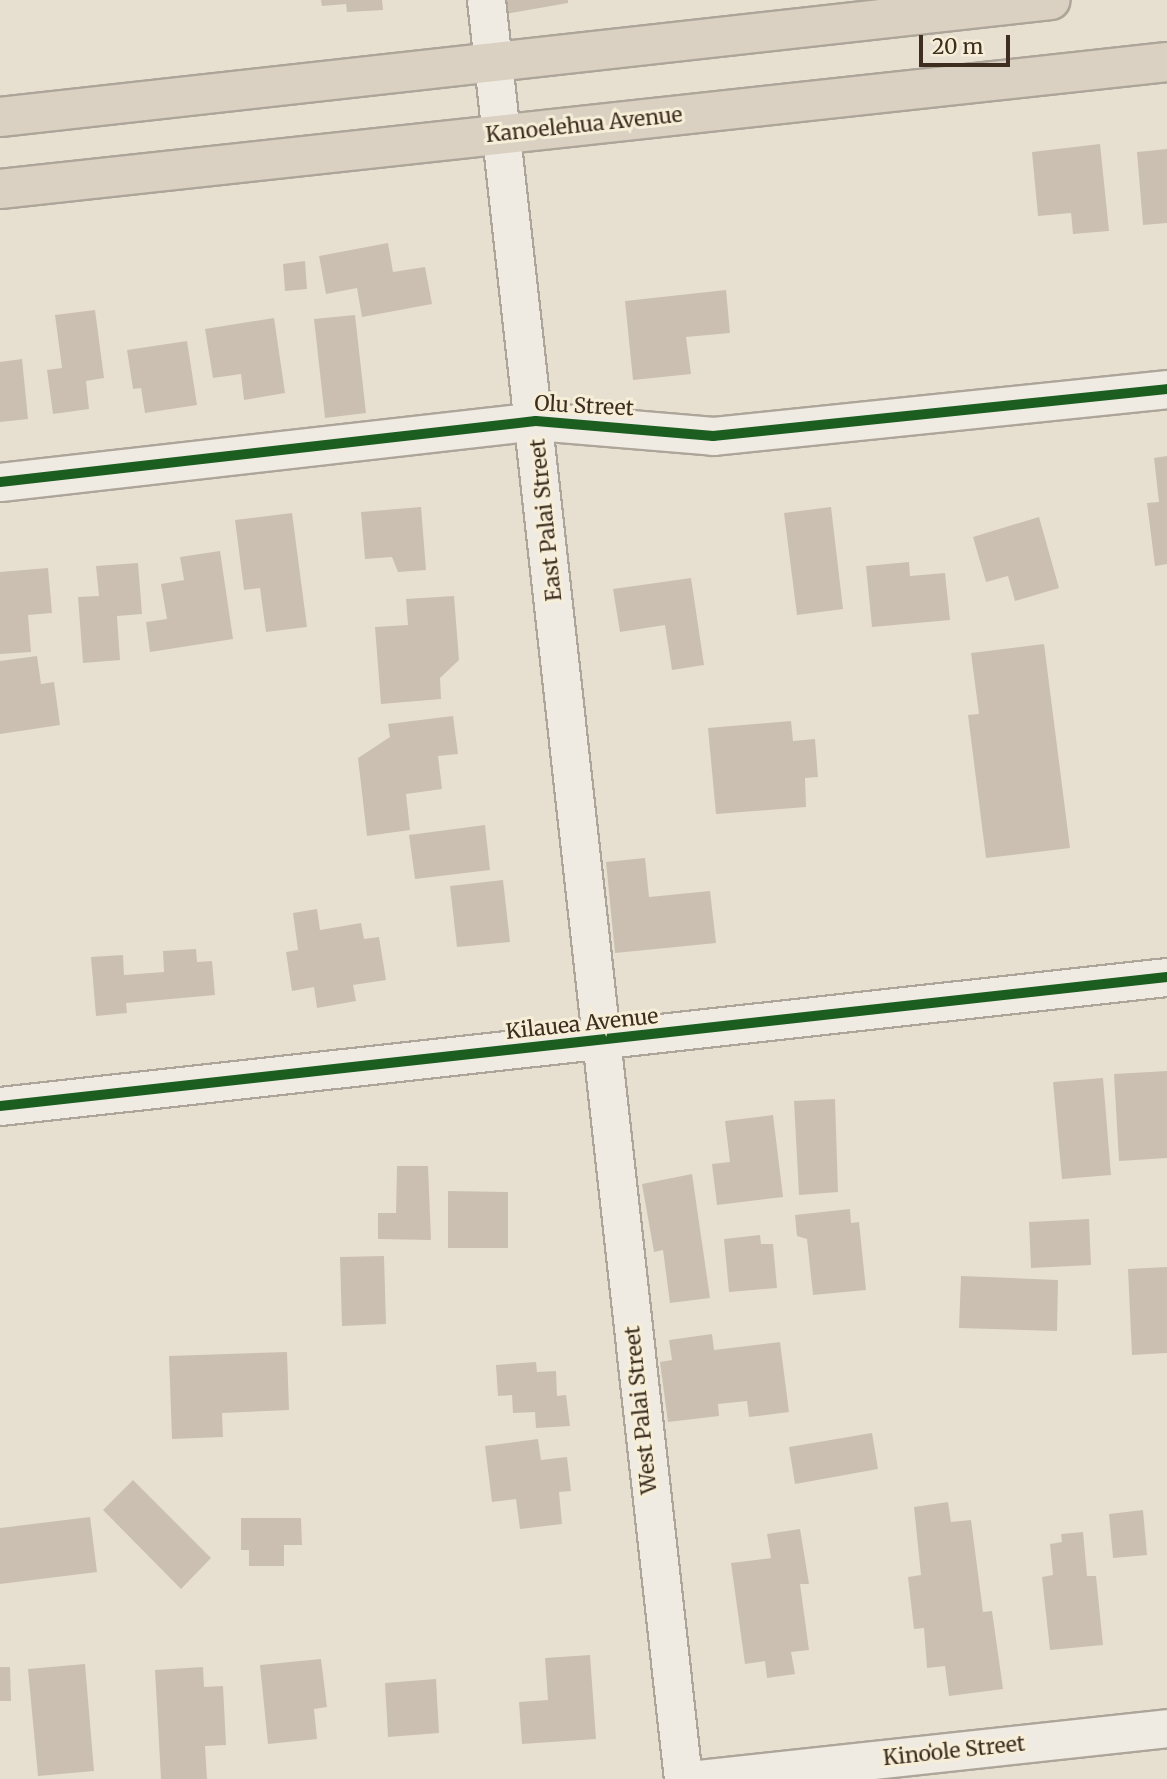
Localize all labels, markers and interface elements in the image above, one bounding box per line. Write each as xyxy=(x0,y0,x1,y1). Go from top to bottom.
scale bar xyxy=(922,21,1013,65)
text: 20 m xyxy=(932,33,983,60)
street label: Kanoelehua Avenue xyxy=(484,102,684,148)
street label: Olu Street xyxy=(534,391,634,421)
street label: East Palai Street xyxy=(525,438,567,602)
street label: Kilauea Avenue xyxy=(504,1003,660,1045)
street label: West Palai Street xyxy=(620,1325,662,1495)
street label: Kinoʻole Street xyxy=(882,1731,1026,1771)

